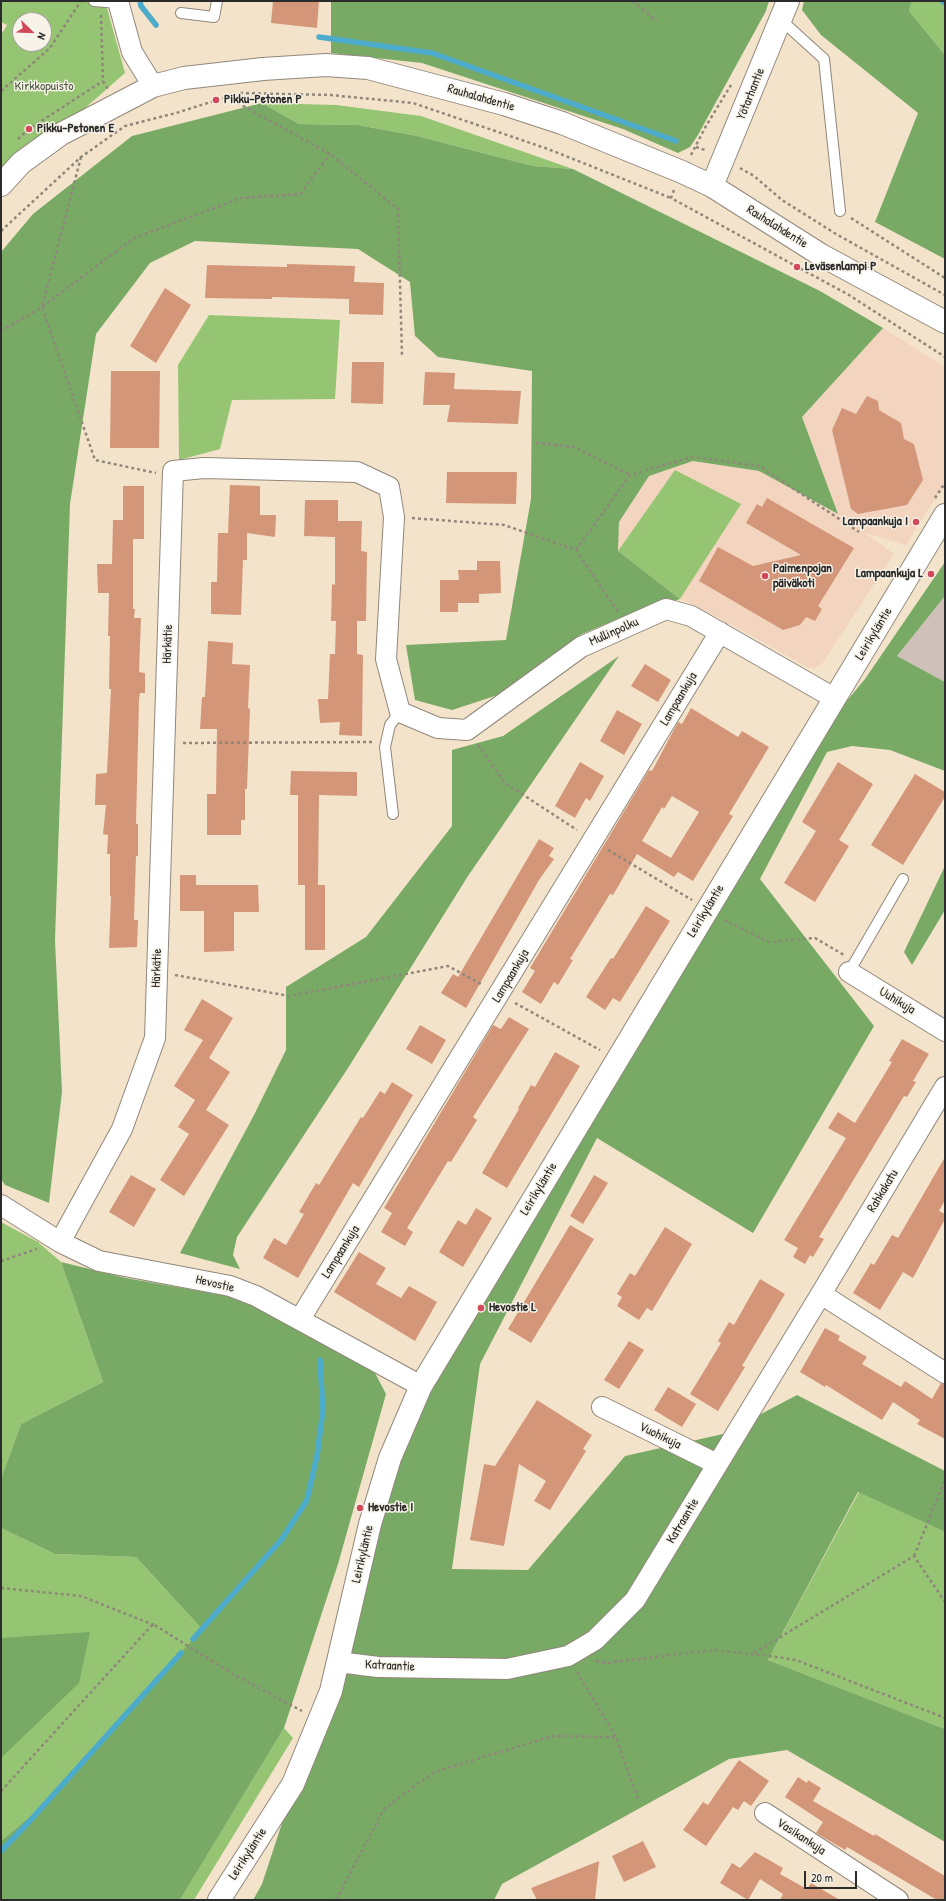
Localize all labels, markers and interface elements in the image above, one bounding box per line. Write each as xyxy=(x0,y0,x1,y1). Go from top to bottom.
north arrow xyxy=(12,12,52,52)
text: N xyxy=(35,31,50,42)
street label: Yötarhantie xyxy=(734,66,768,122)
park label: Kirkkopuisto xyxy=(14,79,74,95)
street label: Rauhalahdentie xyxy=(445,81,517,115)
place label: Pikku-Petonen P xyxy=(224,92,302,108)
marker: Pikku-Petonen P xyxy=(211,95,221,105)
place label: Pikku-Petonen E xyxy=(37,121,114,137)
marker: Pikku-Petonen E xyxy=(24,124,34,134)
street label: Rauhalahdentie xyxy=(743,202,811,252)
place label: Leväsenlampi P xyxy=(805,259,876,275)
marker: Leväsenlampi P xyxy=(792,262,802,272)
place label: Lampaankuja I xyxy=(843,514,908,530)
marker: Lampaankuja I xyxy=(911,517,921,527)
place label: Paimenpojan päiväkoti xyxy=(773,561,832,592)
place label: Lampaankuja L xyxy=(856,566,923,582)
marker: Lampaankuja L xyxy=(926,569,936,579)
marker: Paimenpojan päiväkoti xyxy=(760,571,770,581)
street label: Leirikyläntie xyxy=(852,605,896,663)
street label: Mullinpolku xyxy=(587,614,641,650)
street label: Härkätie xyxy=(160,624,176,664)
street label: Lampaankuja xyxy=(657,670,701,728)
street label: Leirikyläntie xyxy=(684,882,728,940)
street label: Lampaankuja xyxy=(489,947,533,1005)
street label: Härkätie xyxy=(149,948,165,988)
street label: Uuhikuja xyxy=(876,984,918,1018)
street label: Leirikyläntie xyxy=(517,1160,561,1218)
street label: Rahkakatu xyxy=(864,1167,902,1215)
street label: Lampaankuja xyxy=(319,1223,363,1281)
street label: Hevostie xyxy=(194,1272,236,1296)
place label: Hevostie L xyxy=(489,1300,536,1316)
marker: Hevostie L xyxy=(476,1303,486,1313)
street label: Vuohikuja xyxy=(636,1419,684,1453)
street label: Katraantie xyxy=(663,1496,703,1546)
place label: Hevostie I xyxy=(368,1500,413,1516)
marker: Hevostie I xyxy=(355,1503,365,1513)
street label: Leirikyläntie xyxy=(349,1524,377,1584)
street label: Katraantie xyxy=(365,1657,415,1675)
street label: Vasikankuja xyxy=(774,1815,828,1859)
street label: Leirikyläntie xyxy=(225,1825,271,1883)
scale bar xyxy=(806,1863,859,1889)
text: 20 m xyxy=(811,1869,833,1886)

